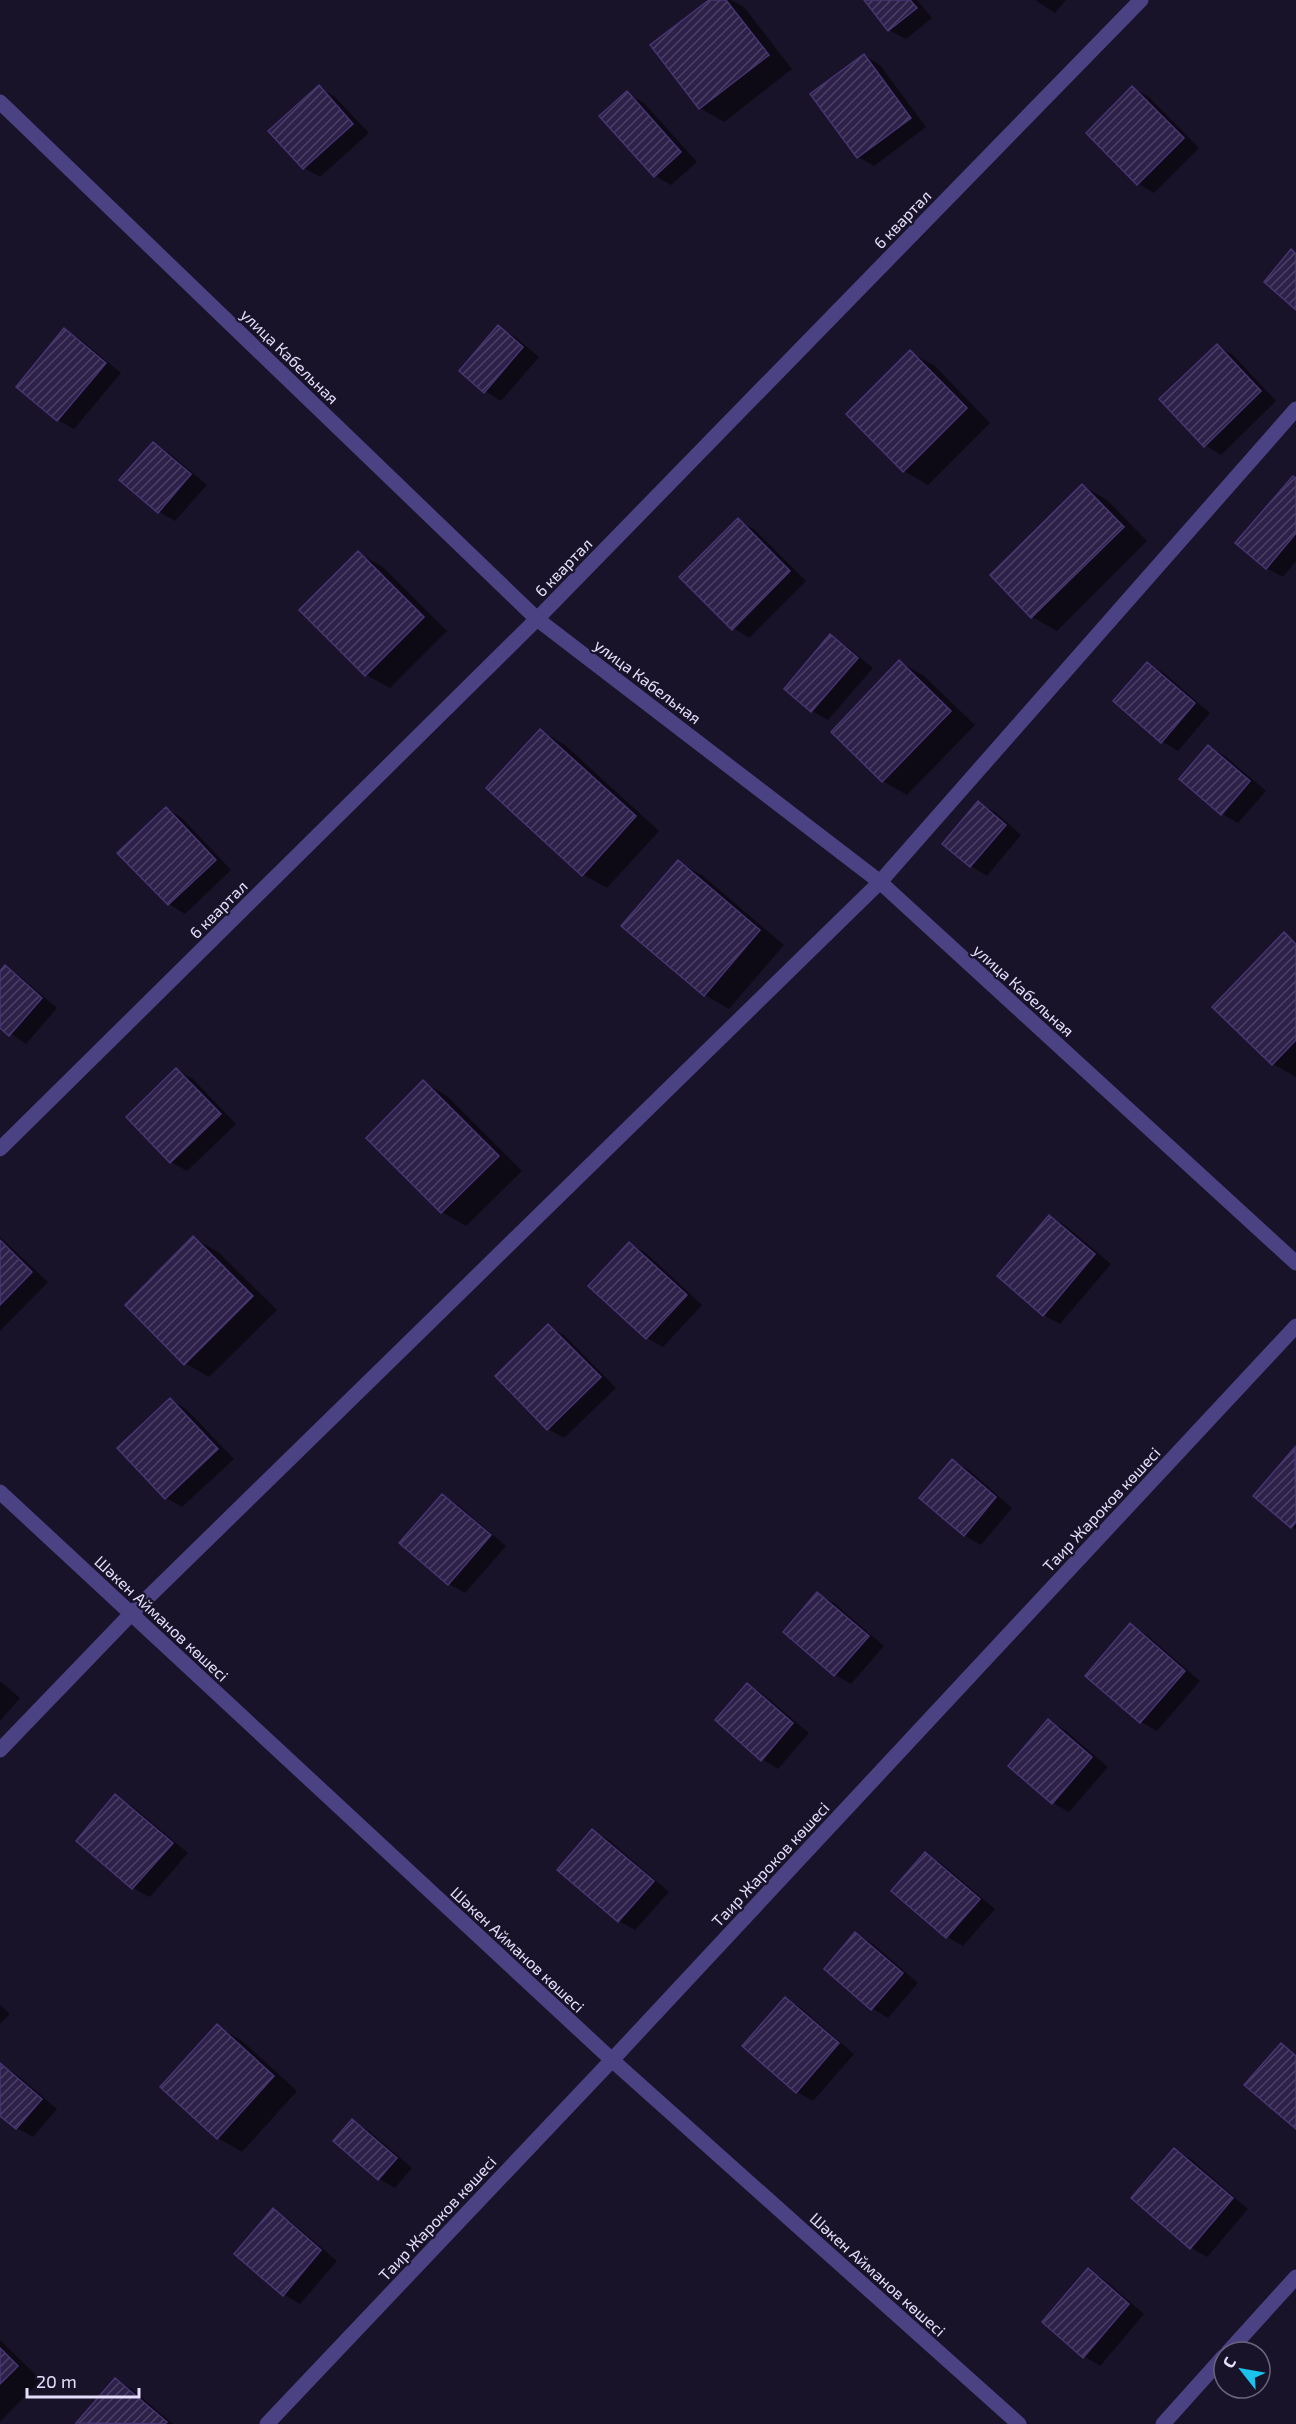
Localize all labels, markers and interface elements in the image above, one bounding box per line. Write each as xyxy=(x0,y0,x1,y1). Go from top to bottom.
street label: 6 квартал xyxy=(869,186,935,252)
street label: улица Кабельная xyxy=(236,305,343,408)
street label: 6 квартал xyxy=(530,534,596,600)
street label: улица Кабельная xyxy=(590,635,705,728)
street label: 6 квартал xyxy=(185,876,251,942)
street label: улица Кабельная xyxy=(969,940,1078,1041)
street label: Таир Жароков көшесі xyxy=(1038,1443,1164,1575)
street label: Шәкен Айманов көшесі xyxy=(91,1551,233,1685)
street label: Таир Жароков көшесі xyxy=(707,1798,833,1930)
street label: Шәкен Айманов көшесі xyxy=(447,1882,589,2016)
street label: Таир Жароков көшесі xyxy=(374,2152,500,2284)
street label: Шәкен Айманов көшесі xyxy=(806,2208,950,2340)
north arrow xyxy=(1212,2340,1272,2400)
text: С xyxy=(1218,2353,1239,2371)
scale bar xyxy=(27,2361,140,2399)
text: 20 m xyxy=(36,2370,77,2392)

